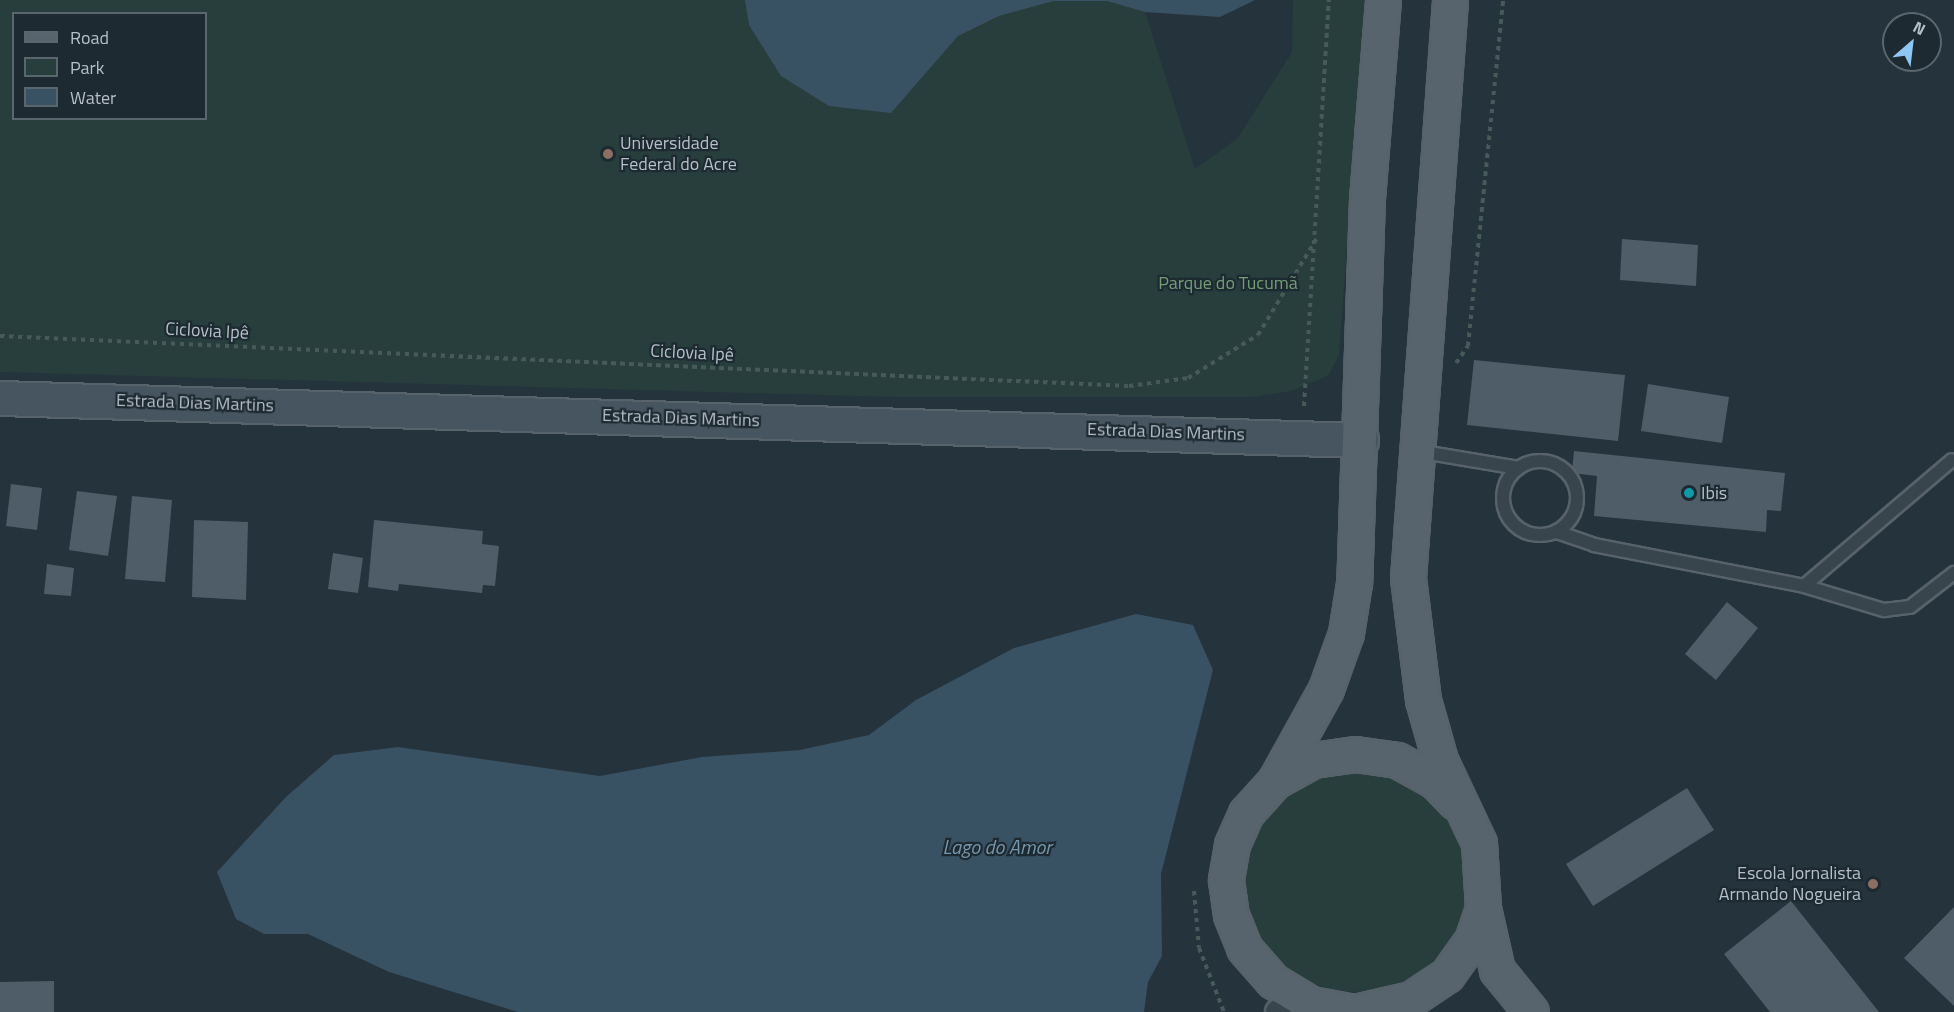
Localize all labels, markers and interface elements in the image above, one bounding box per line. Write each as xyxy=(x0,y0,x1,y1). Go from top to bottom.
legend xyxy=(12,12,207,120)
north arrow xyxy=(1882,12,1942,72)
text: N xyxy=(1909,15,1930,41)
text: Road xyxy=(70,24,109,51)
text: Park xyxy=(70,54,104,81)
text: Water xyxy=(70,84,116,111)
place label: Universidade Federal do Acre xyxy=(620,133,737,176)
marker: Universidade Federal do Acre xyxy=(601,147,615,161)
park label: Parque do Tucumã xyxy=(1158,272,1298,294)
street label: Ciclovia Ipê xyxy=(165,318,249,344)
street label: Ciclovia Ipê xyxy=(650,340,734,366)
street label: Estrada Dias Martins xyxy=(116,389,274,417)
street label: Estrada Dias Martins xyxy=(602,404,760,432)
street label: Estrada Dias Martins xyxy=(1087,418,1245,446)
place label: Ibis xyxy=(1701,482,1727,504)
marker: Ibis xyxy=(1682,486,1696,500)
water label: Lago do Amor xyxy=(942,834,1052,858)
place label: Escola Jornalista Armando Nogueira xyxy=(1719,863,1861,906)
marker: Escola Jornalista Armando Nogueira xyxy=(1866,877,1880,891)

